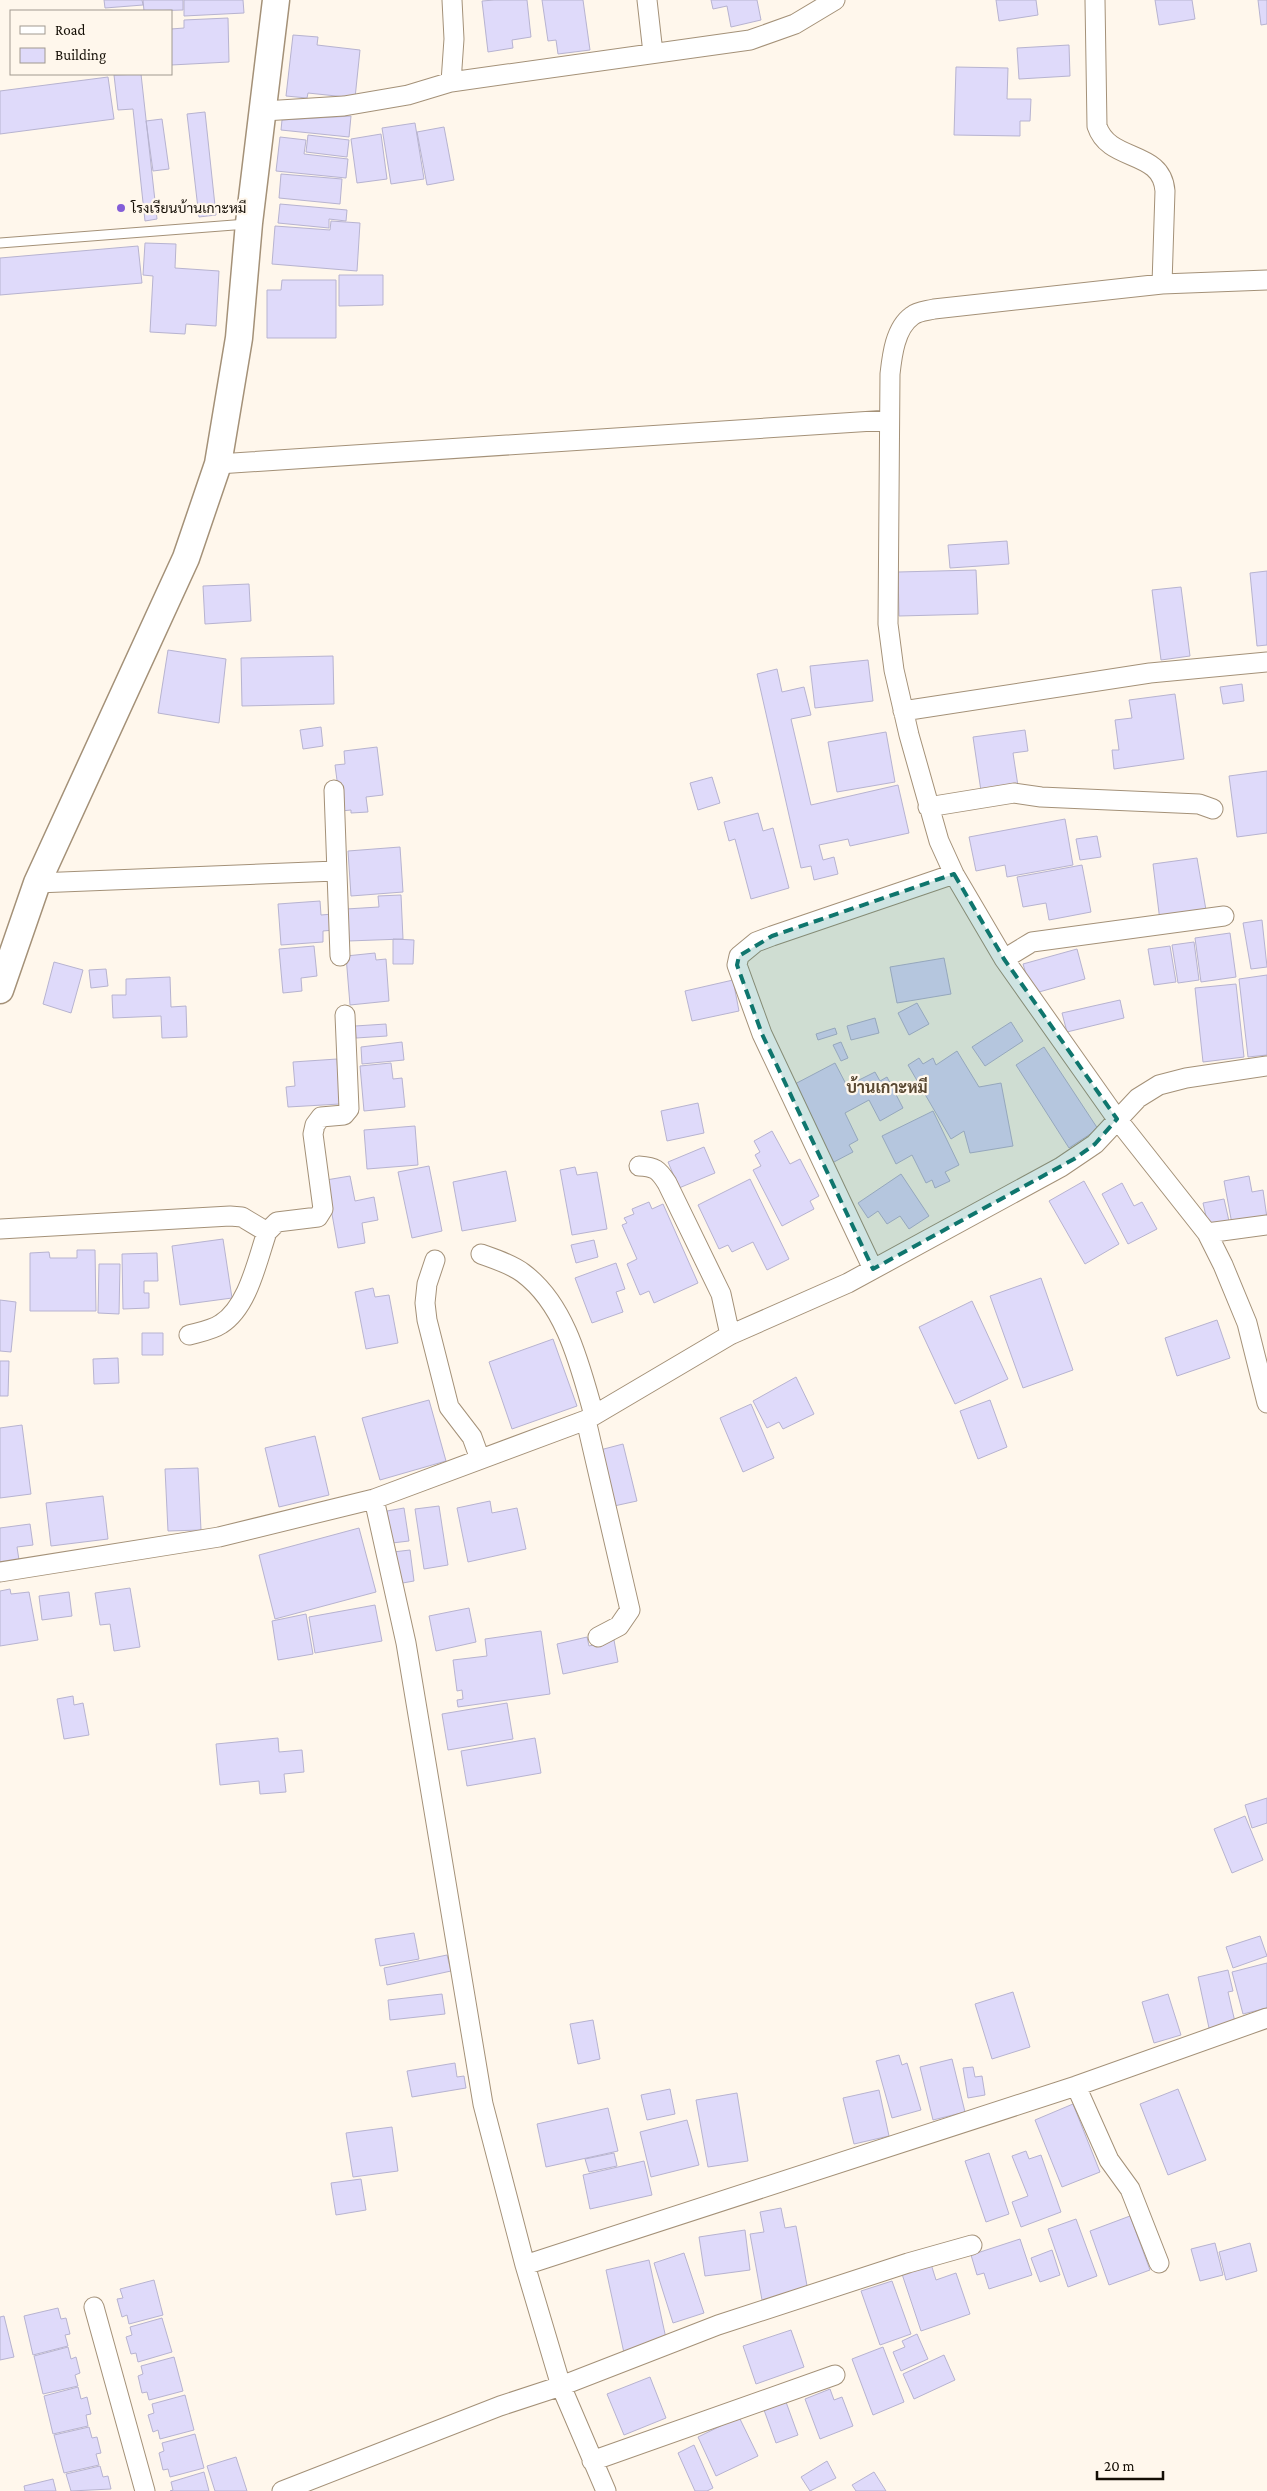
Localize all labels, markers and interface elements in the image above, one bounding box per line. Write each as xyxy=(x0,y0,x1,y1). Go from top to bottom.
legend xyxy=(10,10,172,75)
text: Road xyxy=(55,22,86,38)
text: Building xyxy=(55,47,106,64)
place label: โรงเรียนบ้านเกาะหมี xyxy=(130,199,246,216)
marker: โรงเรียนบ้านเกาะหมี xyxy=(115,202,127,214)
district label: บ้านเกาะหมี xyxy=(846,1076,928,1096)
scale bar xyxy=(1097,2448,1163,2480)
text: 20 m xyxy=(1104,2458,1135,2474)

